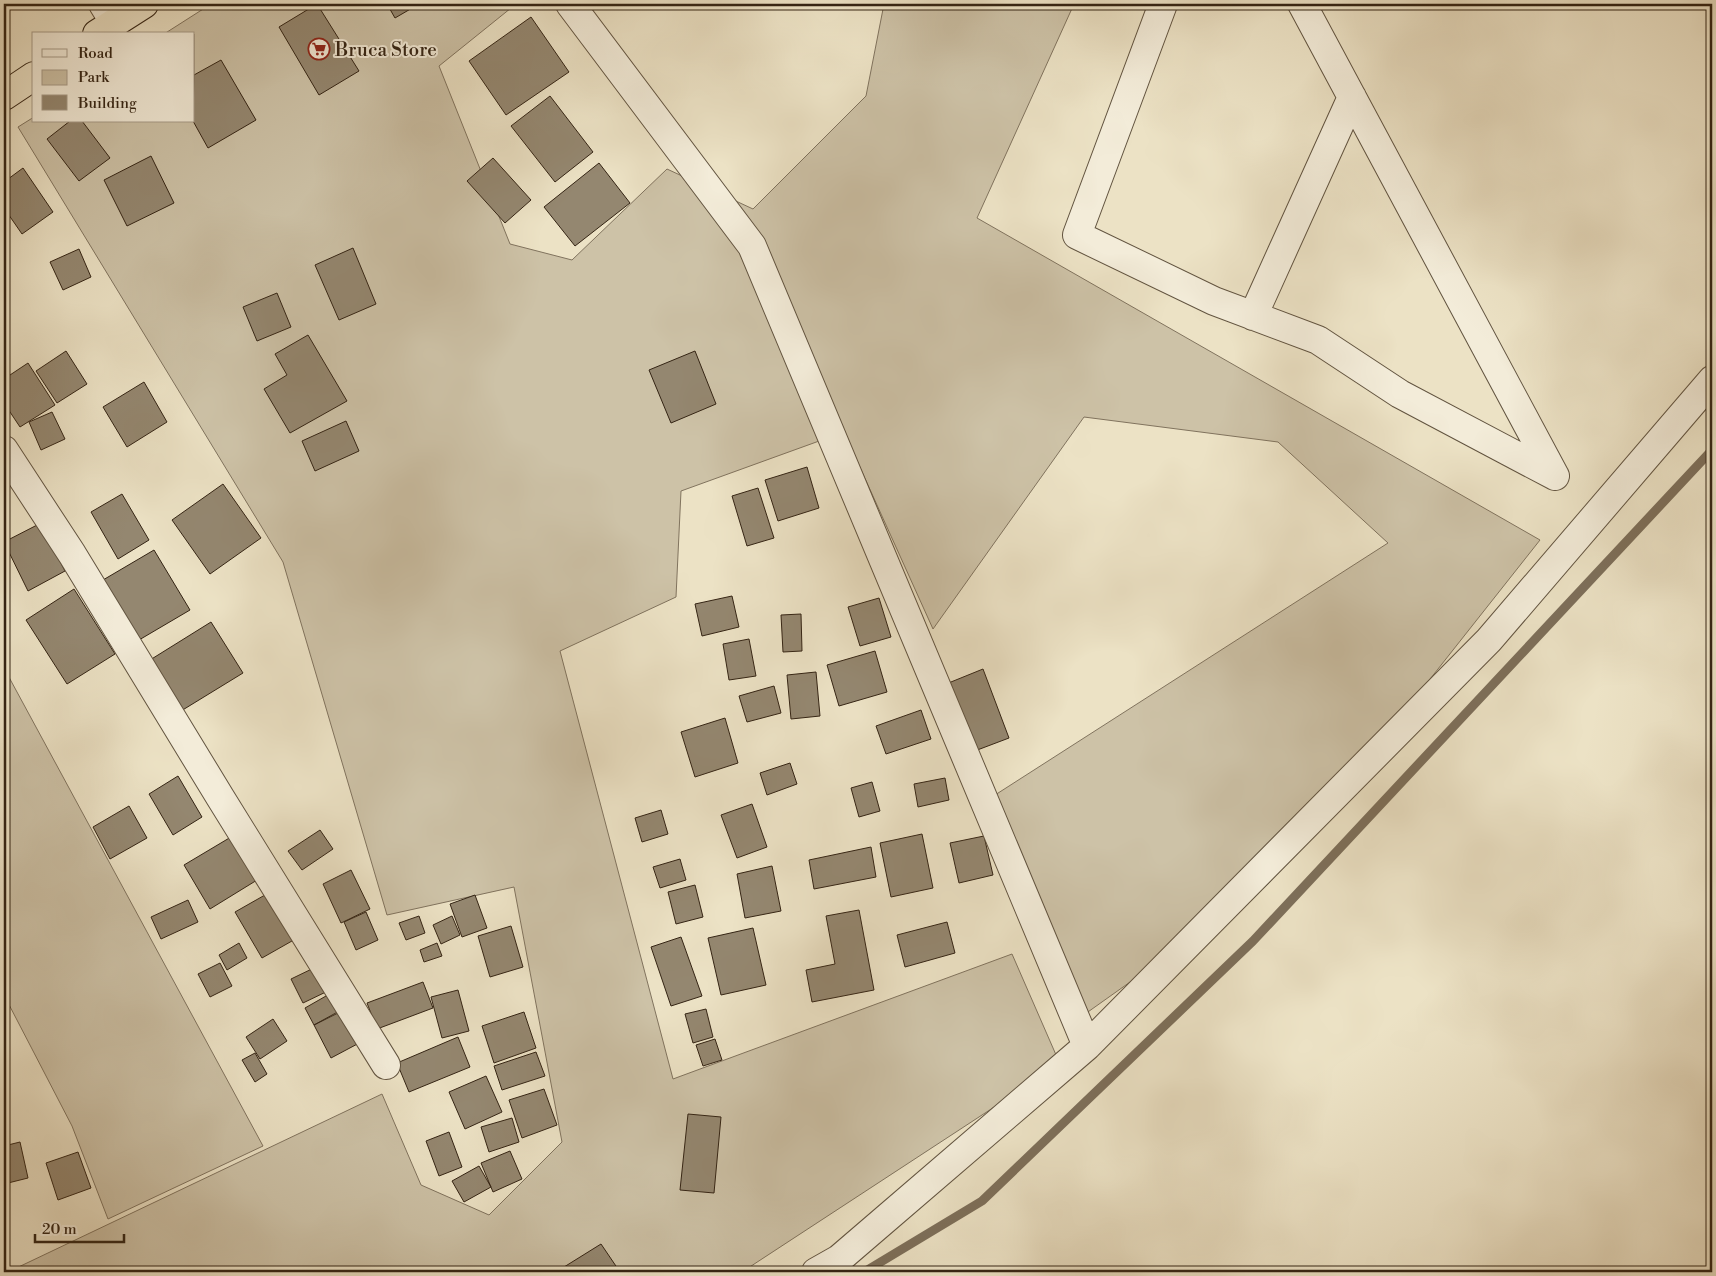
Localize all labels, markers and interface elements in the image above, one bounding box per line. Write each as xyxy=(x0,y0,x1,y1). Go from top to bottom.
legend xyxy=(32,32,195,122)
supermarket icon: Bruca Store xyxy=(307,37,331,61)
place label: Bruca Store xyxy=(334,38,437,62)
text: Road xyxy=(78,44,113,63)
text: Park xyxy=(78,68,110,87)
text: Building xyxy=(77,94,137,113)
scale bar xyxy=(35,1211,124,1243)
text: 20 m xyxy=(42,1220,77,1239)

